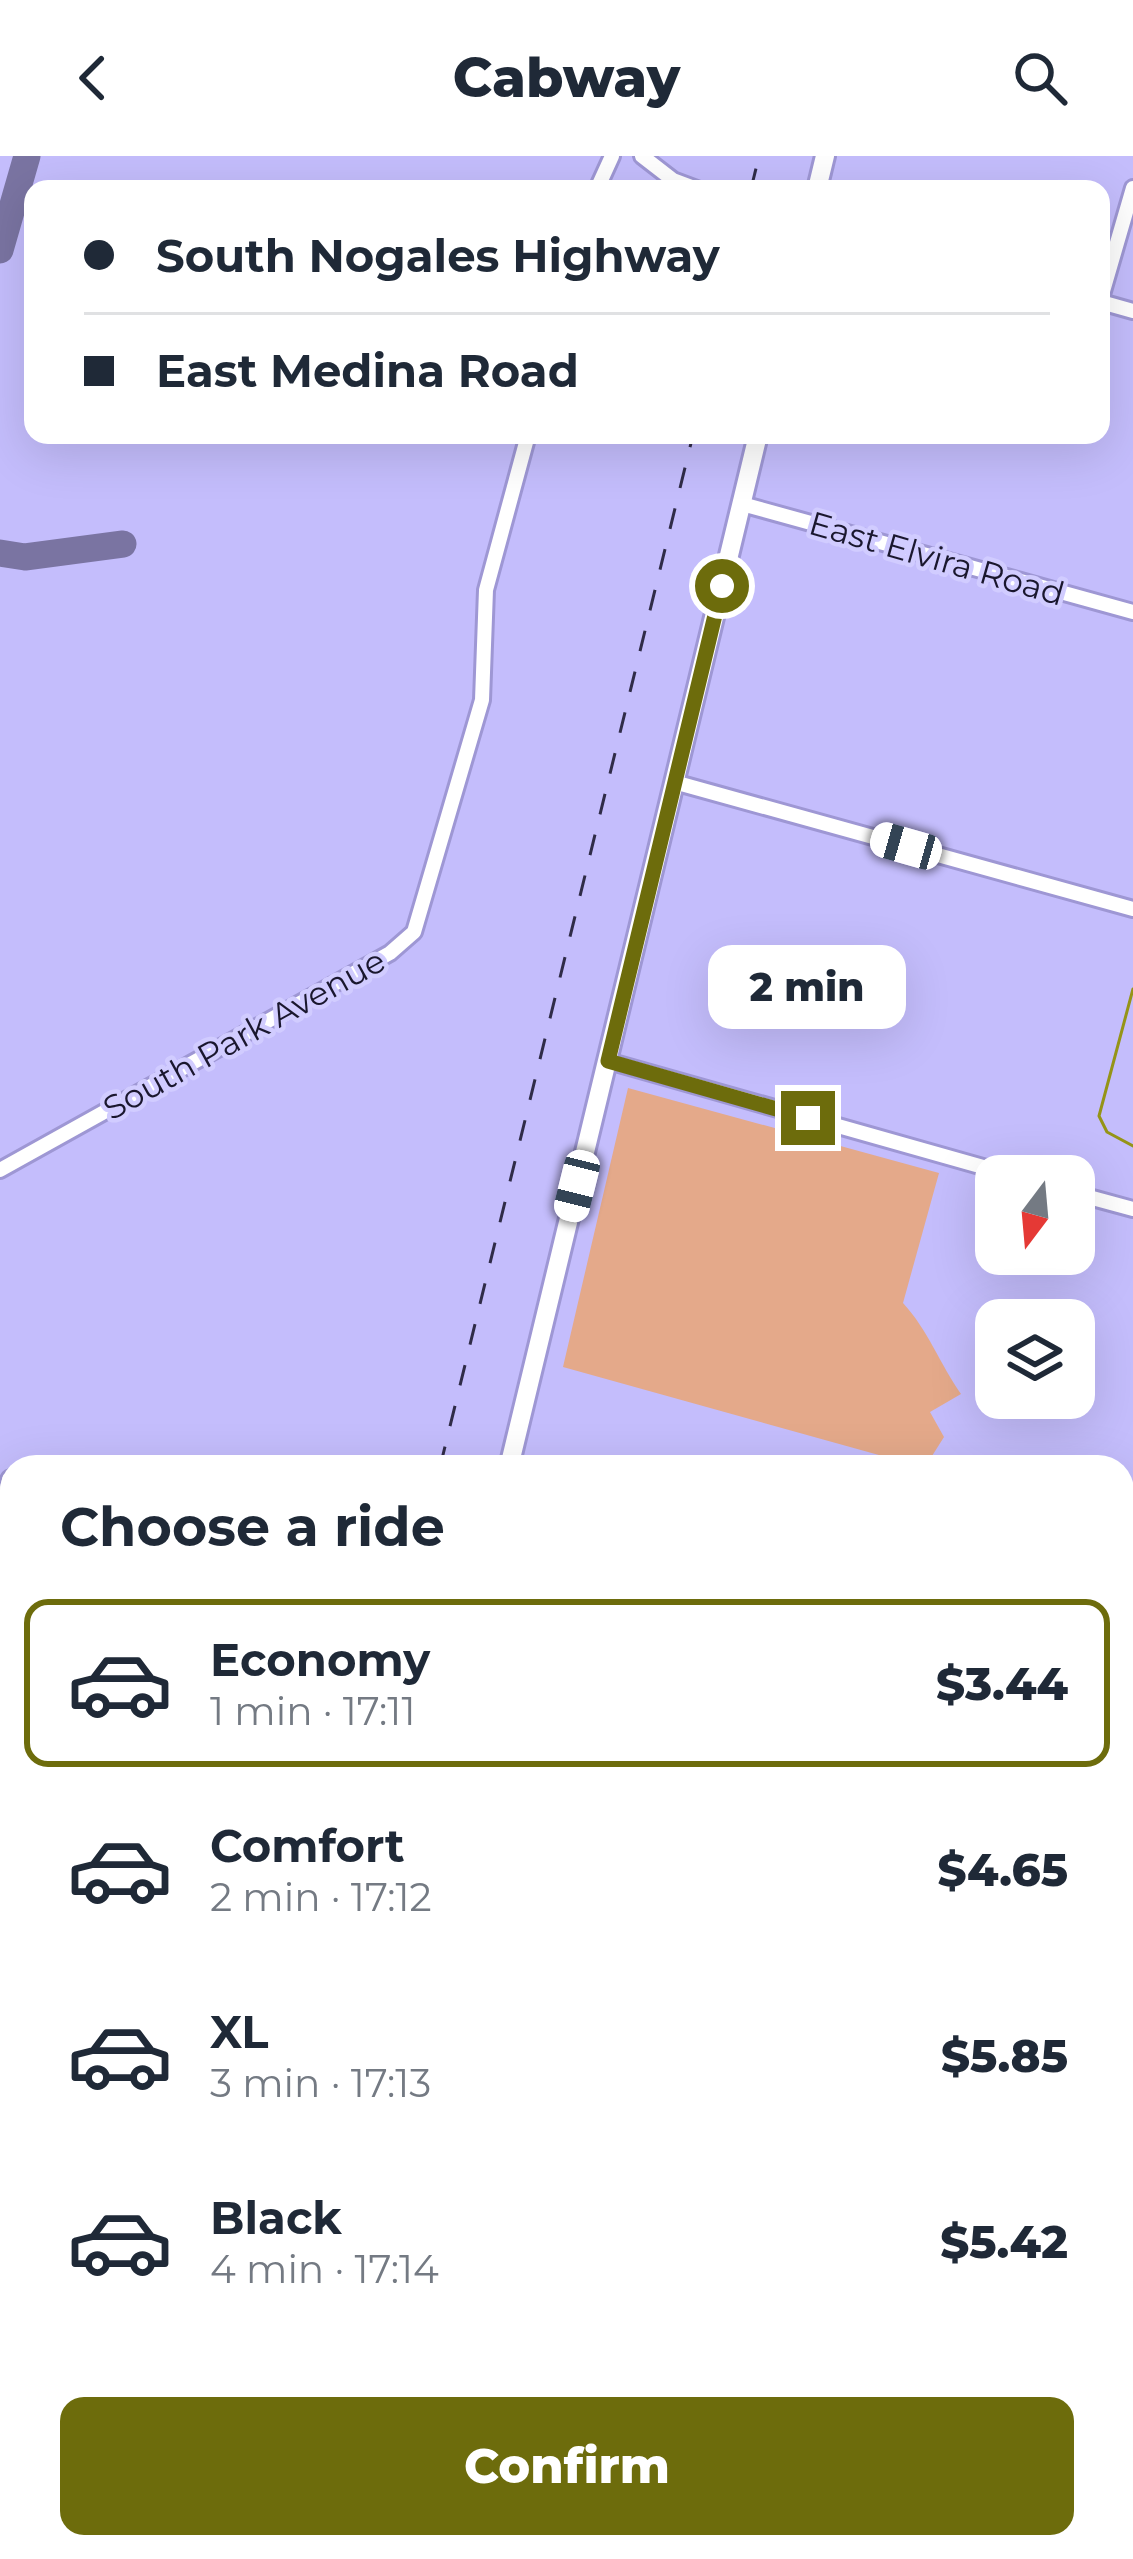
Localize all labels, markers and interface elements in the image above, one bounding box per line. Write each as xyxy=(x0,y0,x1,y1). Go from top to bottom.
icon: back xyxy=(60,45,126,111)
text: Cabway xyxy=(453,45,680,111)
icon: search xyxy=(1007,45,1073,111)
text: South Nogales Highway xyxy=(156,228,720,283)
text: East Medina Road xyxy=(156,343,579,398)
street label: East Elvira Road xyxy=(805,502,1069,614)
route start xyxy=(695,559,749,613)
car xyxy=(866,819,946,873)
street label: South Park Avenue xyxy=(96,940,392,1128)
callout: 2 min xyxy=(709,944,907,1028)
text: 2 min xyxy=(750,963,864,1011)
route end xyxy=(781,1091,835,1145)
car xyxy=(551,1147,603,1225)
north arrow xyxy=(975,1155,1095,1275)
map controls xyxy=(975,1155,1095,1419)
button: layers xyxy=(975,1299,1095,1419)
text: Choose a ride xyxy=(60,1494,445,1560)
icon: car xyxy=(66,1629,174,1737)
text: Economy xyxy=(210,1632,430,1687)
text: $3.44 xyxy=(936,1656,1068,1711)
text: 1 min · 17:11 xyxy=(210,1687,416,1735)
icon: car xyxy=(66,1815,174,1923)
text: Comfort xyxy=(210,1818,405,1873)
text: $4.65 xyxy=(937,1842,1068,1897)
text: 2 min · 17:12 xyxy=(210,1873,432,1921)
icon: car xyxy=(66,2001,174,2109)
text: XL xyxy=(210,2004,268,2059)
text: $5.85 xyxy=(941,2028,1068,2083)
text: 3 min · 17:13 xyxy=(210,2059,431,2107)
icon: car xyxy=(66,2187,174,2295)
text: Black xyxy=(210,2190,342,2245)
text: $5.42 xyxy=(940,2214,1068,2269)
text: 4 min · 17:14 xyxy=(210,2245,439,2293)
button: Confirm xyxy=(60,2397,1074,2535)

